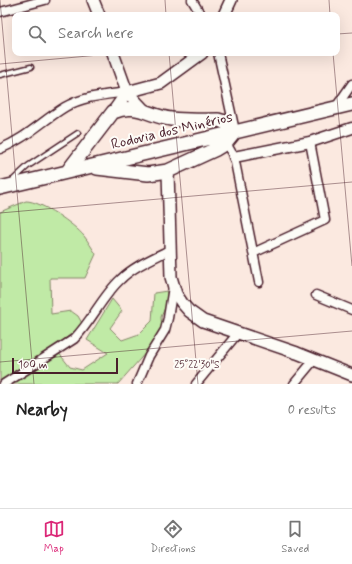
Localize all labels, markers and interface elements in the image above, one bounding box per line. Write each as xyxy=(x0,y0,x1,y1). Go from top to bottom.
search box xyxy=(12,12,340,56)
icon: search xyxy=(26,23,48,45)
text: Search here xyxy=(58,24,134,44)
street label: Rodovia dos Minérios xyxy=(109,107,235,155)
scale bar xyxy=(12,356,118,375)
text: 100 m xyxy=(18,358,48,372)
text: 25°22'30"S xyxy=(174,358,220,372)
text: Nearby xyxy=(16,399,68,421)
text: 0 results xyxy=(288,402,336,419)
tab: Map xyxy=(43,518,65,556)
tab: Directions xyxy=(150,518,196,556)
tab: Saved xyxy=(281,518,309,556)

